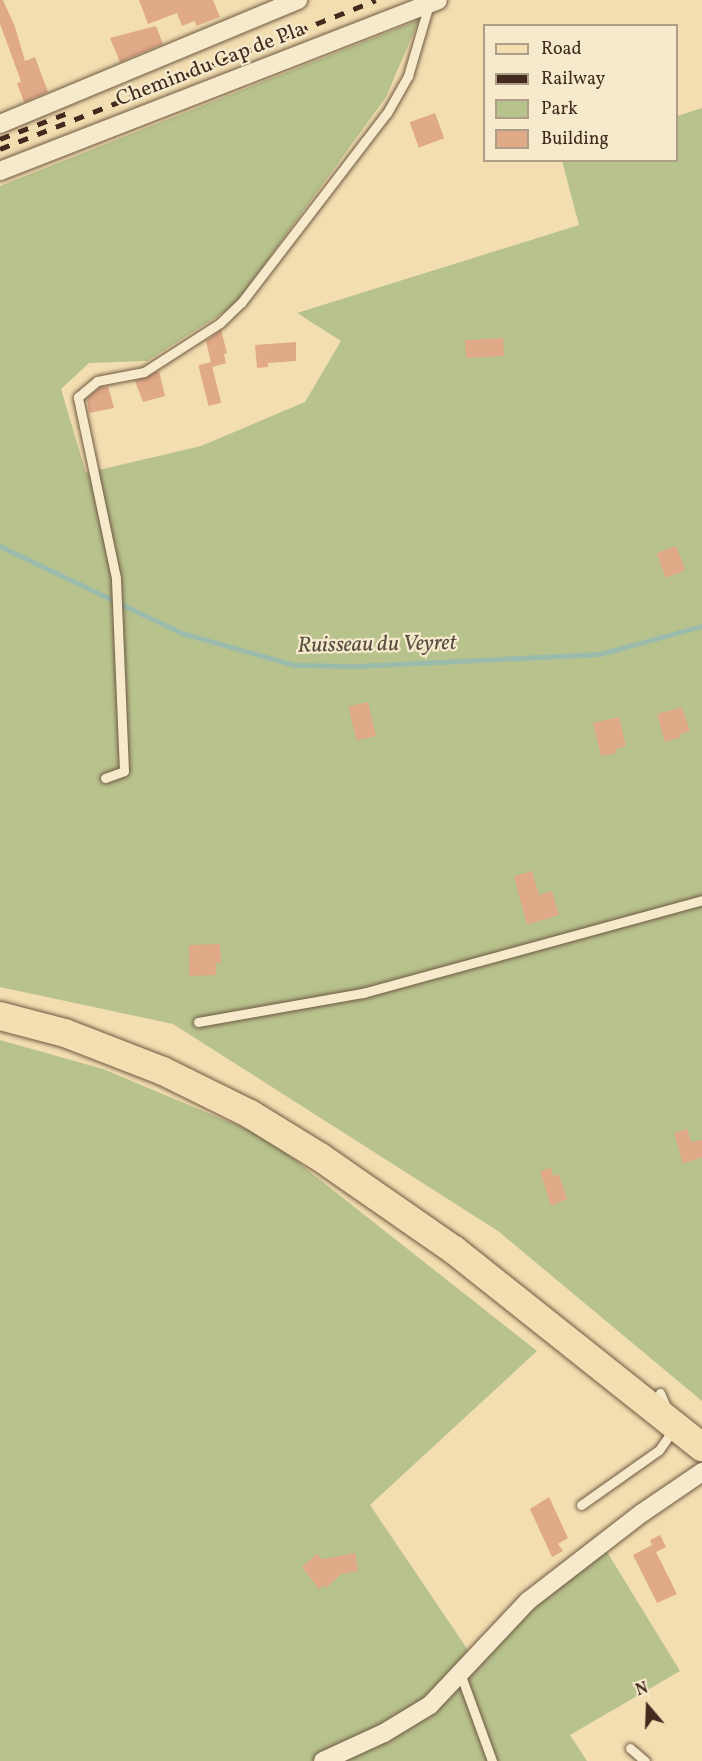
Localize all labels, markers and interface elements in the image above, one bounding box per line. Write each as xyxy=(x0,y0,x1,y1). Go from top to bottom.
street label: Chemin du Cap de Pla xyxy=(113,17,309,113)
legend xyxy=(483,24,678,162)
text: Road xyxy=(541,37,582,62)
text: Railway xyxy=(541,67,605,92)
text: Park xyxy=(541,97,578,122)
text: Building xyxy=(541,127,609,152)
water label: Ruisseau du Veyret xyxy=(297,630,457,660)
north arrow xyxy=(618,1677,678,1737)
text: N xyxy=(633,1678,651,1702)

